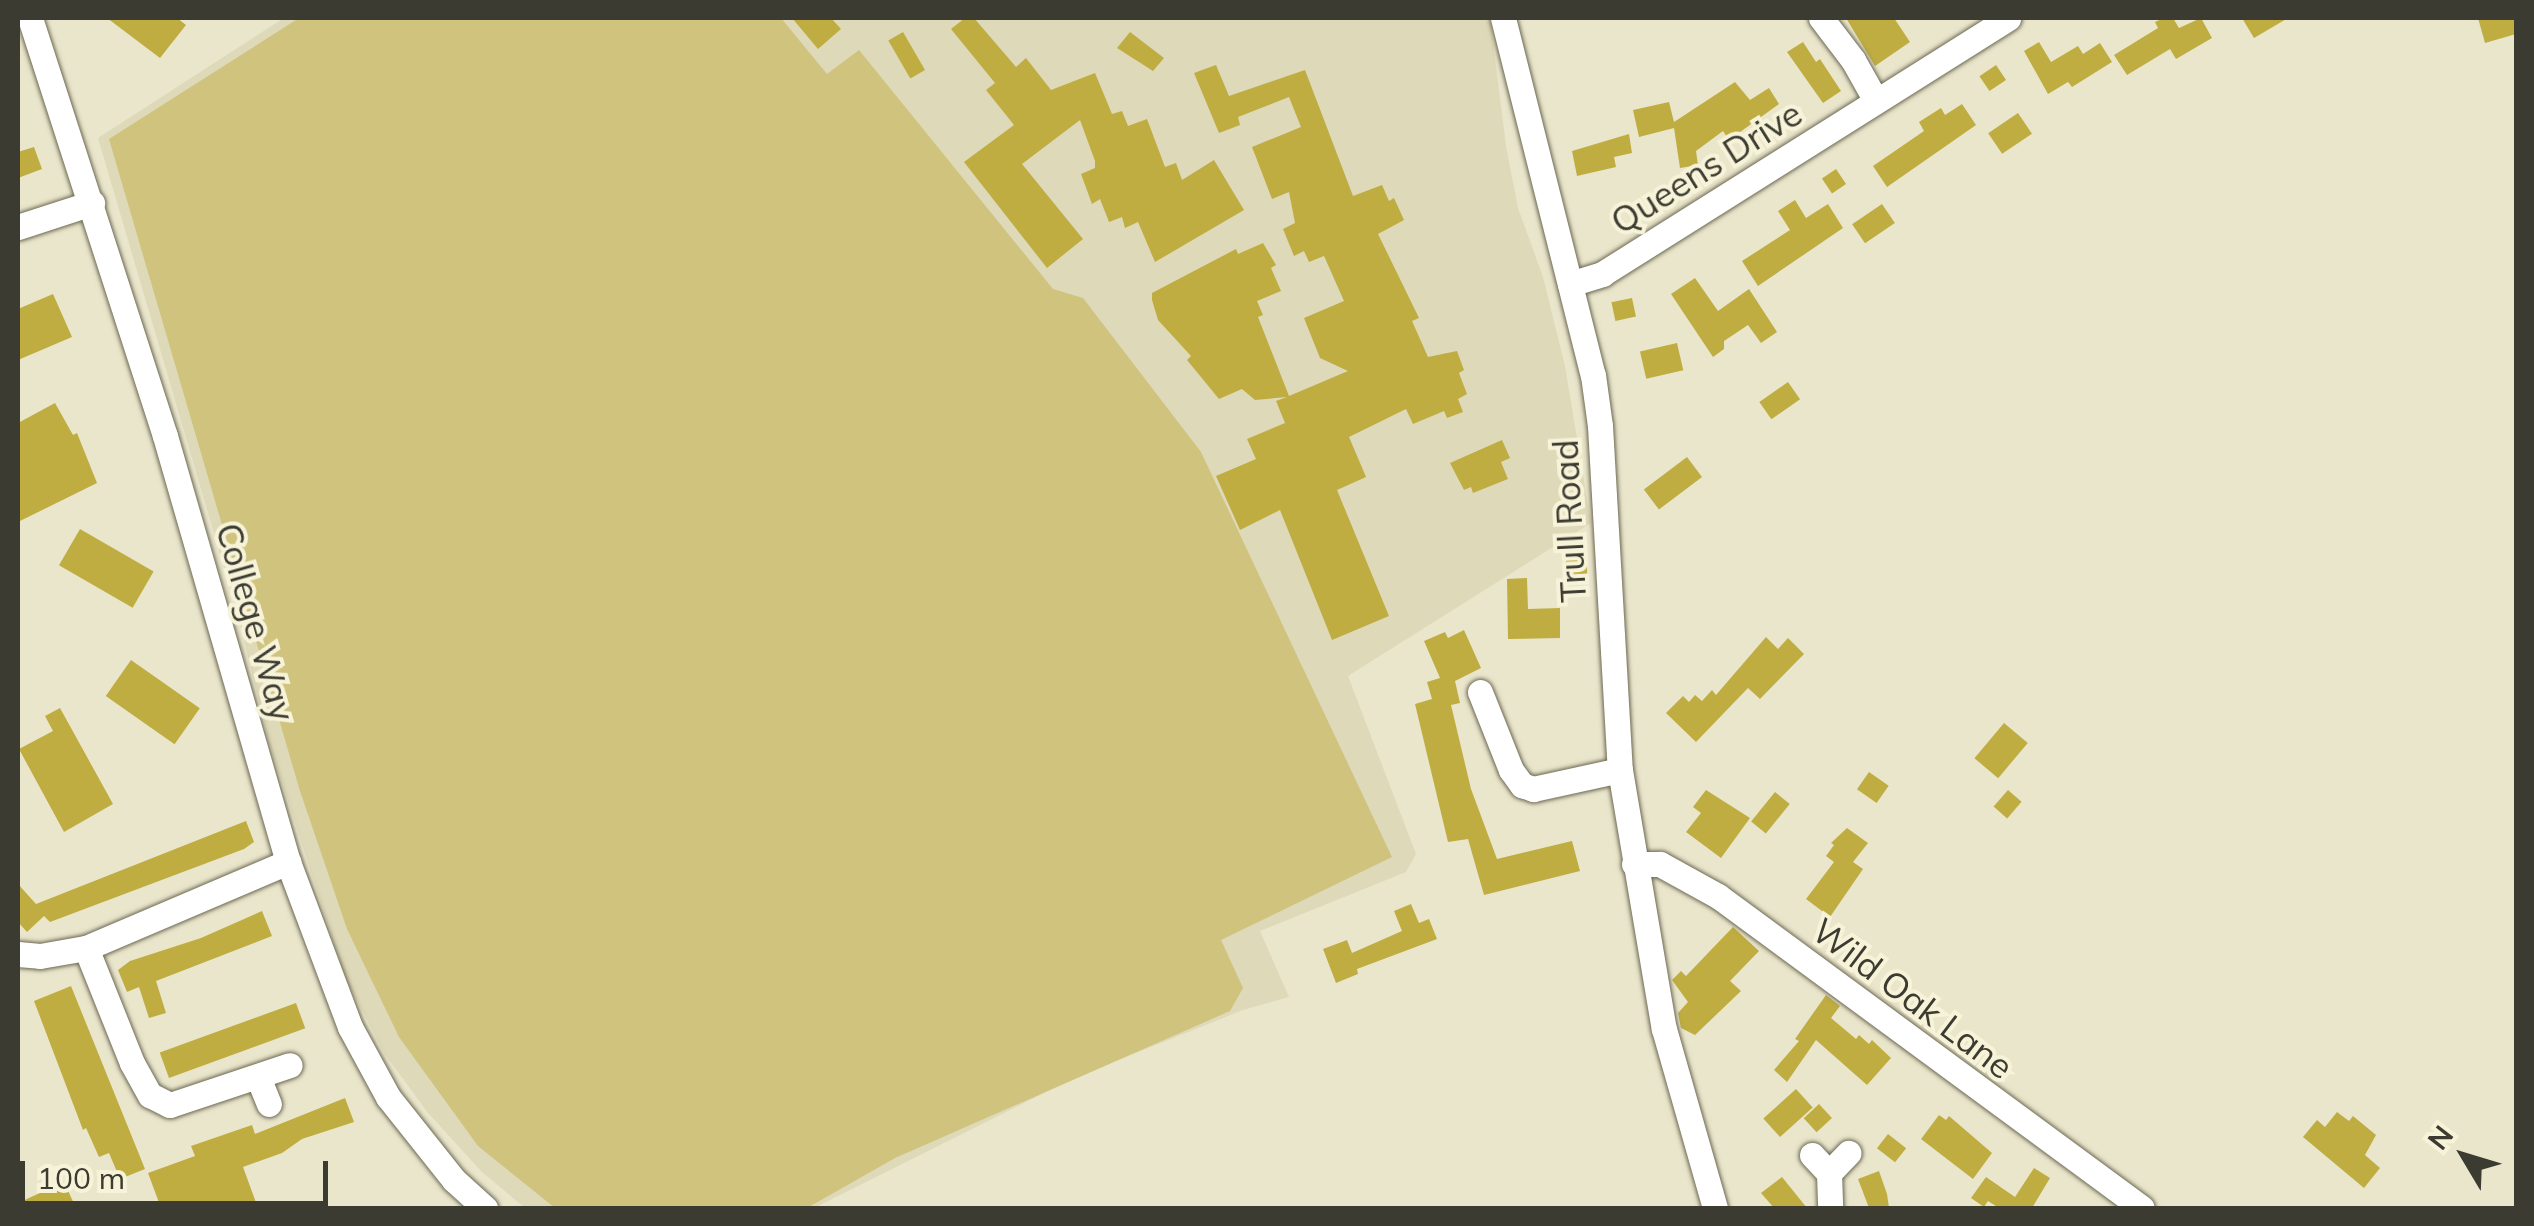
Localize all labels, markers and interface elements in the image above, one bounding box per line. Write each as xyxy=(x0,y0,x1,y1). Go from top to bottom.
street label: Queens Drive xyxy=(1603,92,1809,242)
street label: Trull Road xyxy=(1544,439,1594,603)
street label: College Way xyxy=(208,518,304,726)
street label: Wild Oak Lane xyxy=(1804,909,2022,1087)
north arrow xyxy=(2414,1106,2514,1206)
text: N xyxy=(2420,1118,2460,1156)
scale bar xyxy=(25,1141,332,1203)
text: 100 m xyxy=(37,1159,125,1197)

